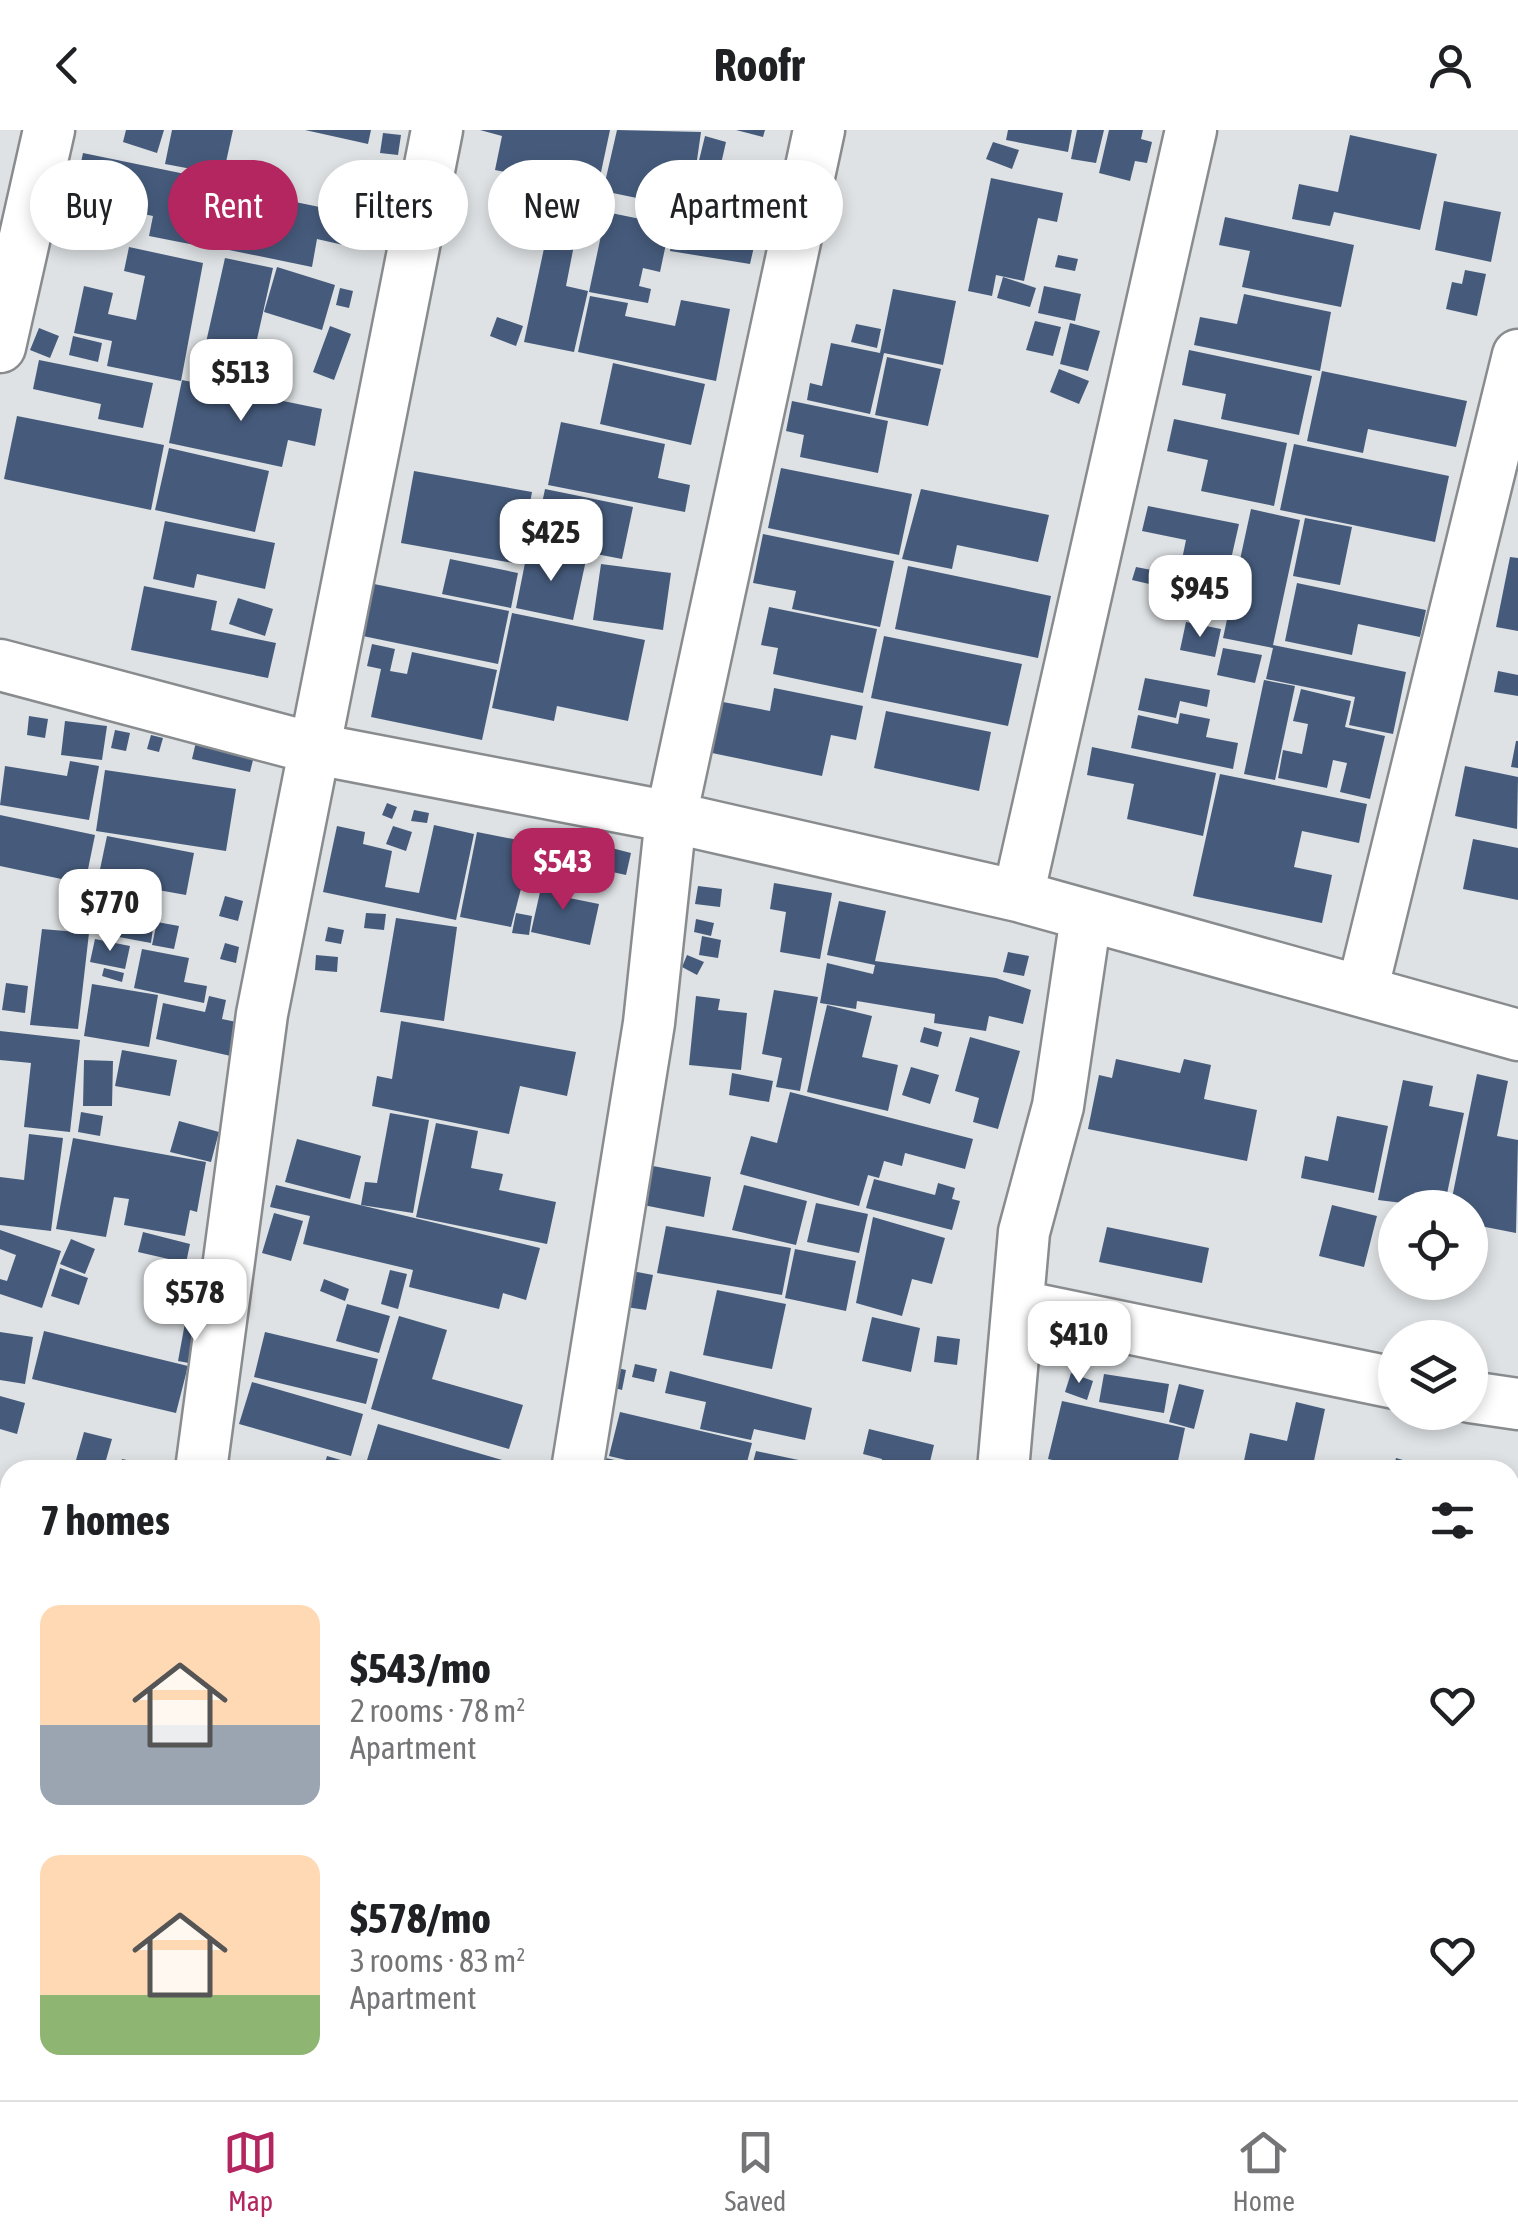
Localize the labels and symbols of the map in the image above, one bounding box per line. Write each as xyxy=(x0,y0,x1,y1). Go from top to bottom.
pin: $513 xyxy=(182,339,300,424)
pin: $425 xyxy=(492,499,610,584)
pin: $945 xyxy=(1141,555,1259,640)
pin: $543 xyxy=(504,828,622,913)
pin: $770 xyxy=(51,869,169,954)
pin: $578 xyxy=(136,1259,254,1344)
pin: $410 xyxy=(1020,1301,1138,1386)

